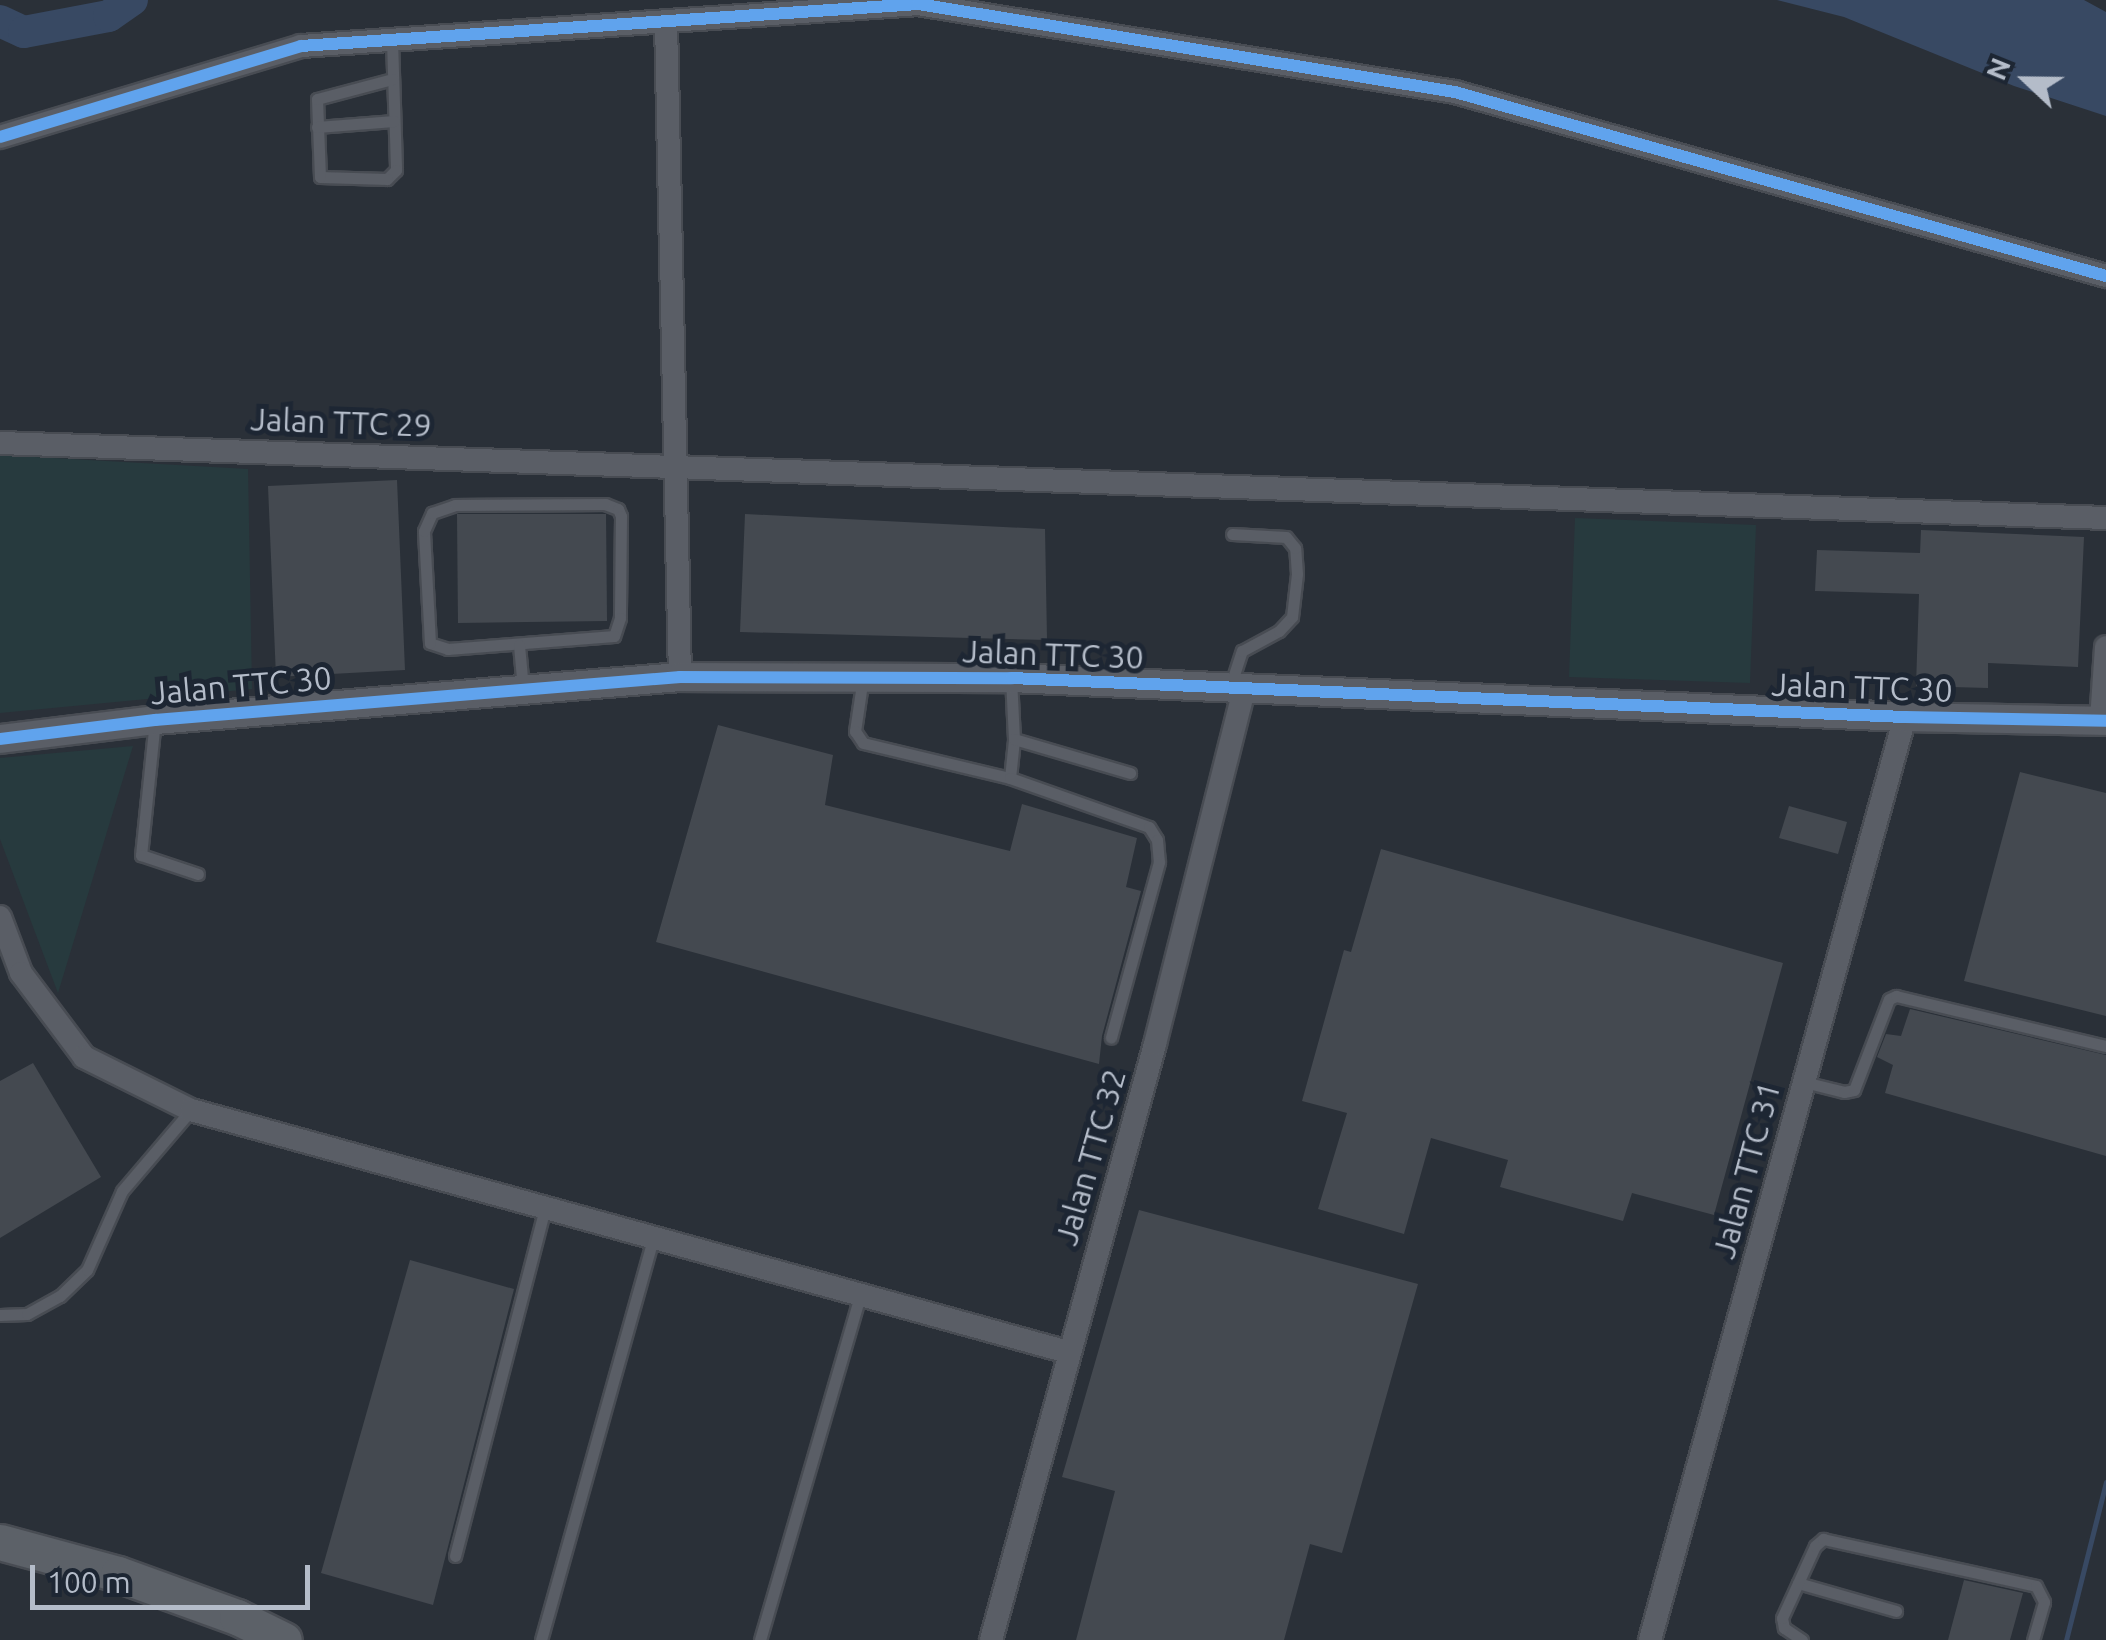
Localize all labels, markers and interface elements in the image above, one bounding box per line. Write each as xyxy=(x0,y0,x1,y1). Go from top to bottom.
north arrow xyxy=(1976,30,2076,130)
text: N xyxy=(1979,53,2016,84)
street label: Jalan TTC 29 xyxy=(250,400,432,444)
street label: Jalan TTC 30 xyxy=(962,632,1144,676)
street label: Jalan TTC 30 xyxy=(149,658,333,712)
street label: Jalan TTC 30 xyxy=(1771,665,1953,709)
street label: Jalan TTC 32 xyxy=(1047,1064,1133,1250)
street label: Jalan TTC 31 xyxy=(1704,1077,1788,1263)
scale bar xyxy=(35,1545,315,1607)
text: 100 m xyxy=(47,1565,131,1599)

